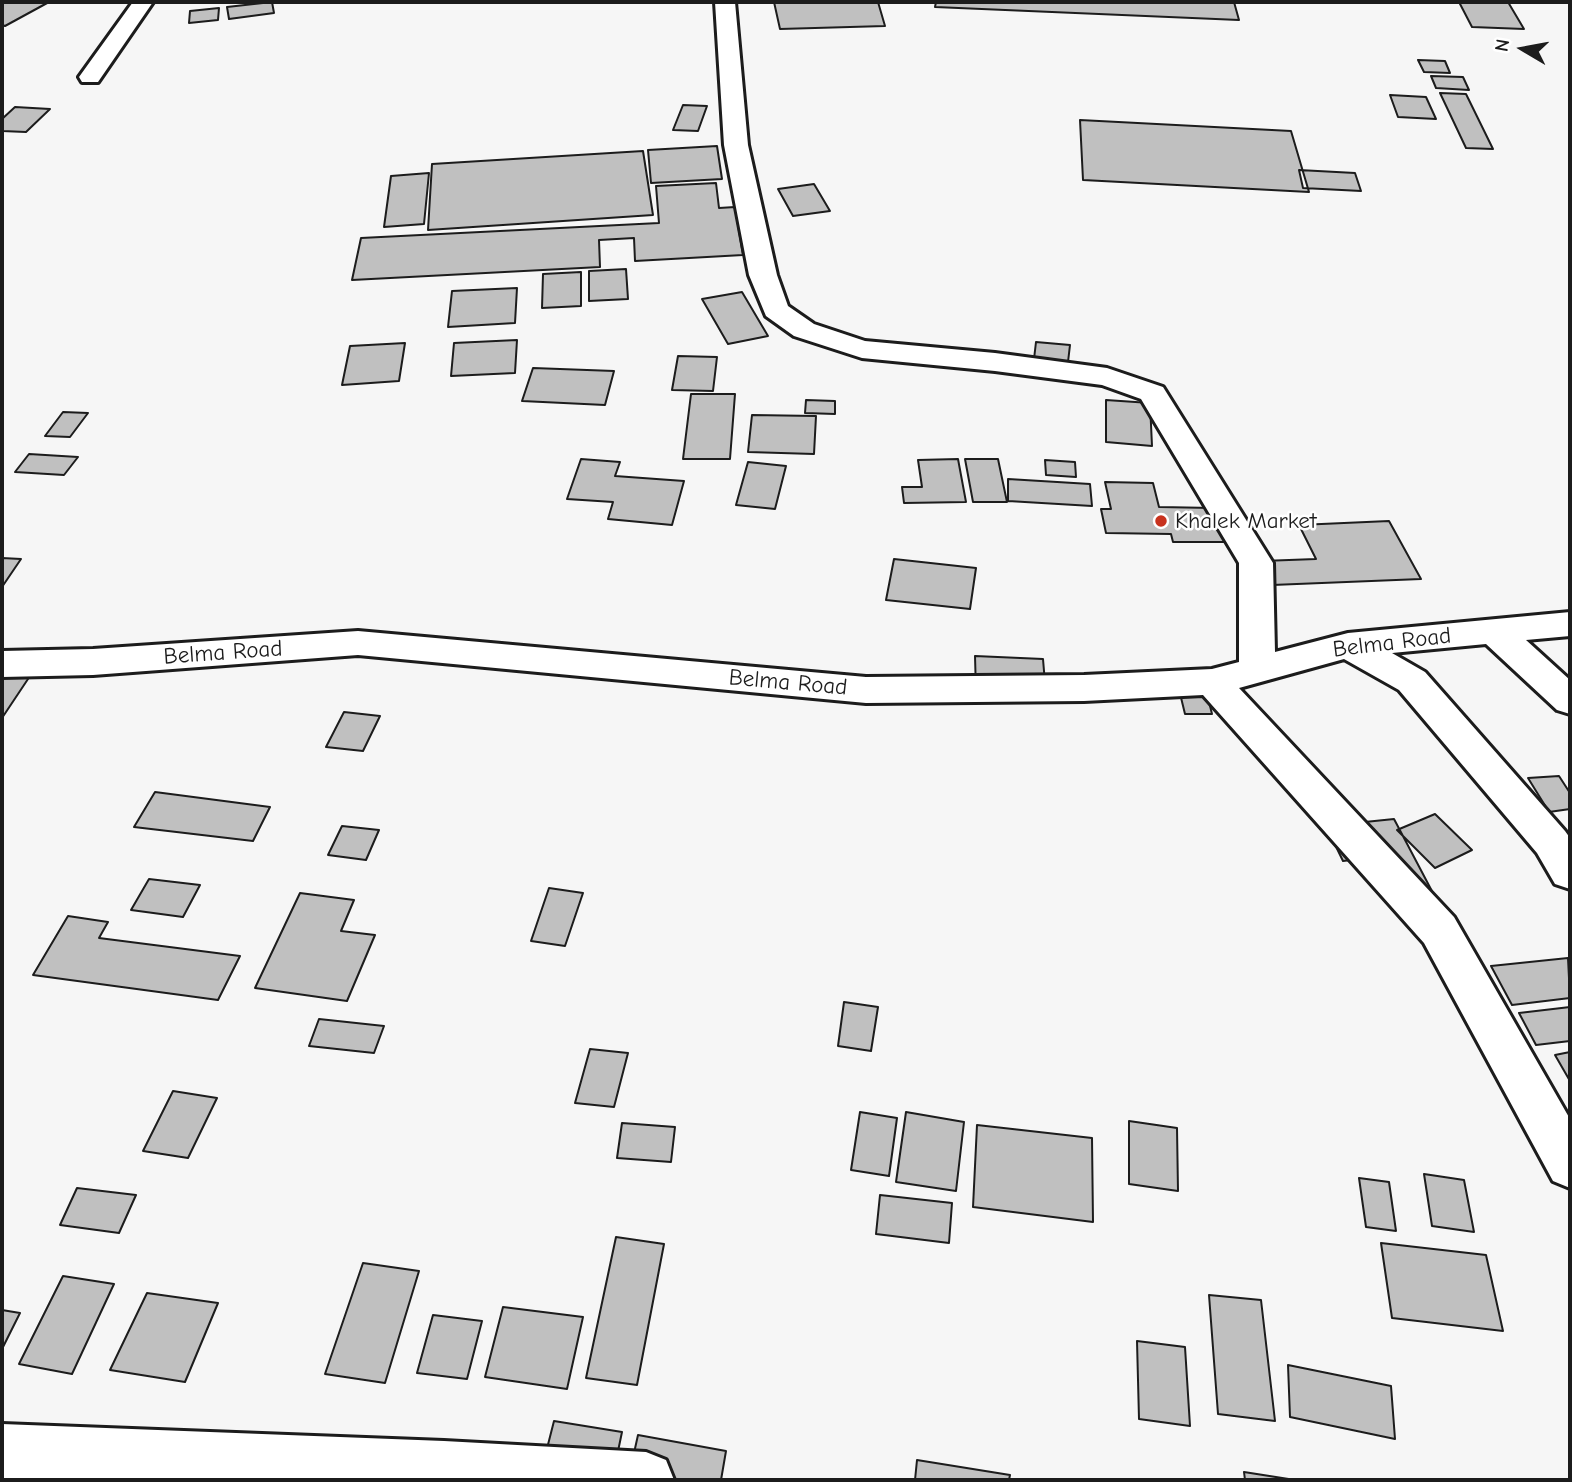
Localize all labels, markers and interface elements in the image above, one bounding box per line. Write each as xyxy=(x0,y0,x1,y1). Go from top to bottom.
north arrow xyxy=(1488,14,1558,84)
text: N xyxy=(1490,37,1514,53)
place label: Khalek Market xyxy=(1175,507,1316,535)
marker: Khalek Market xyxy=(1153,513,1169,529)
street label: Belma Road xyxy=(1331,622,1453,664)
street label: Belma Road xyxy=(163,635,283,671)
street label: Belma Road xyxy=(727,664,849,702)

